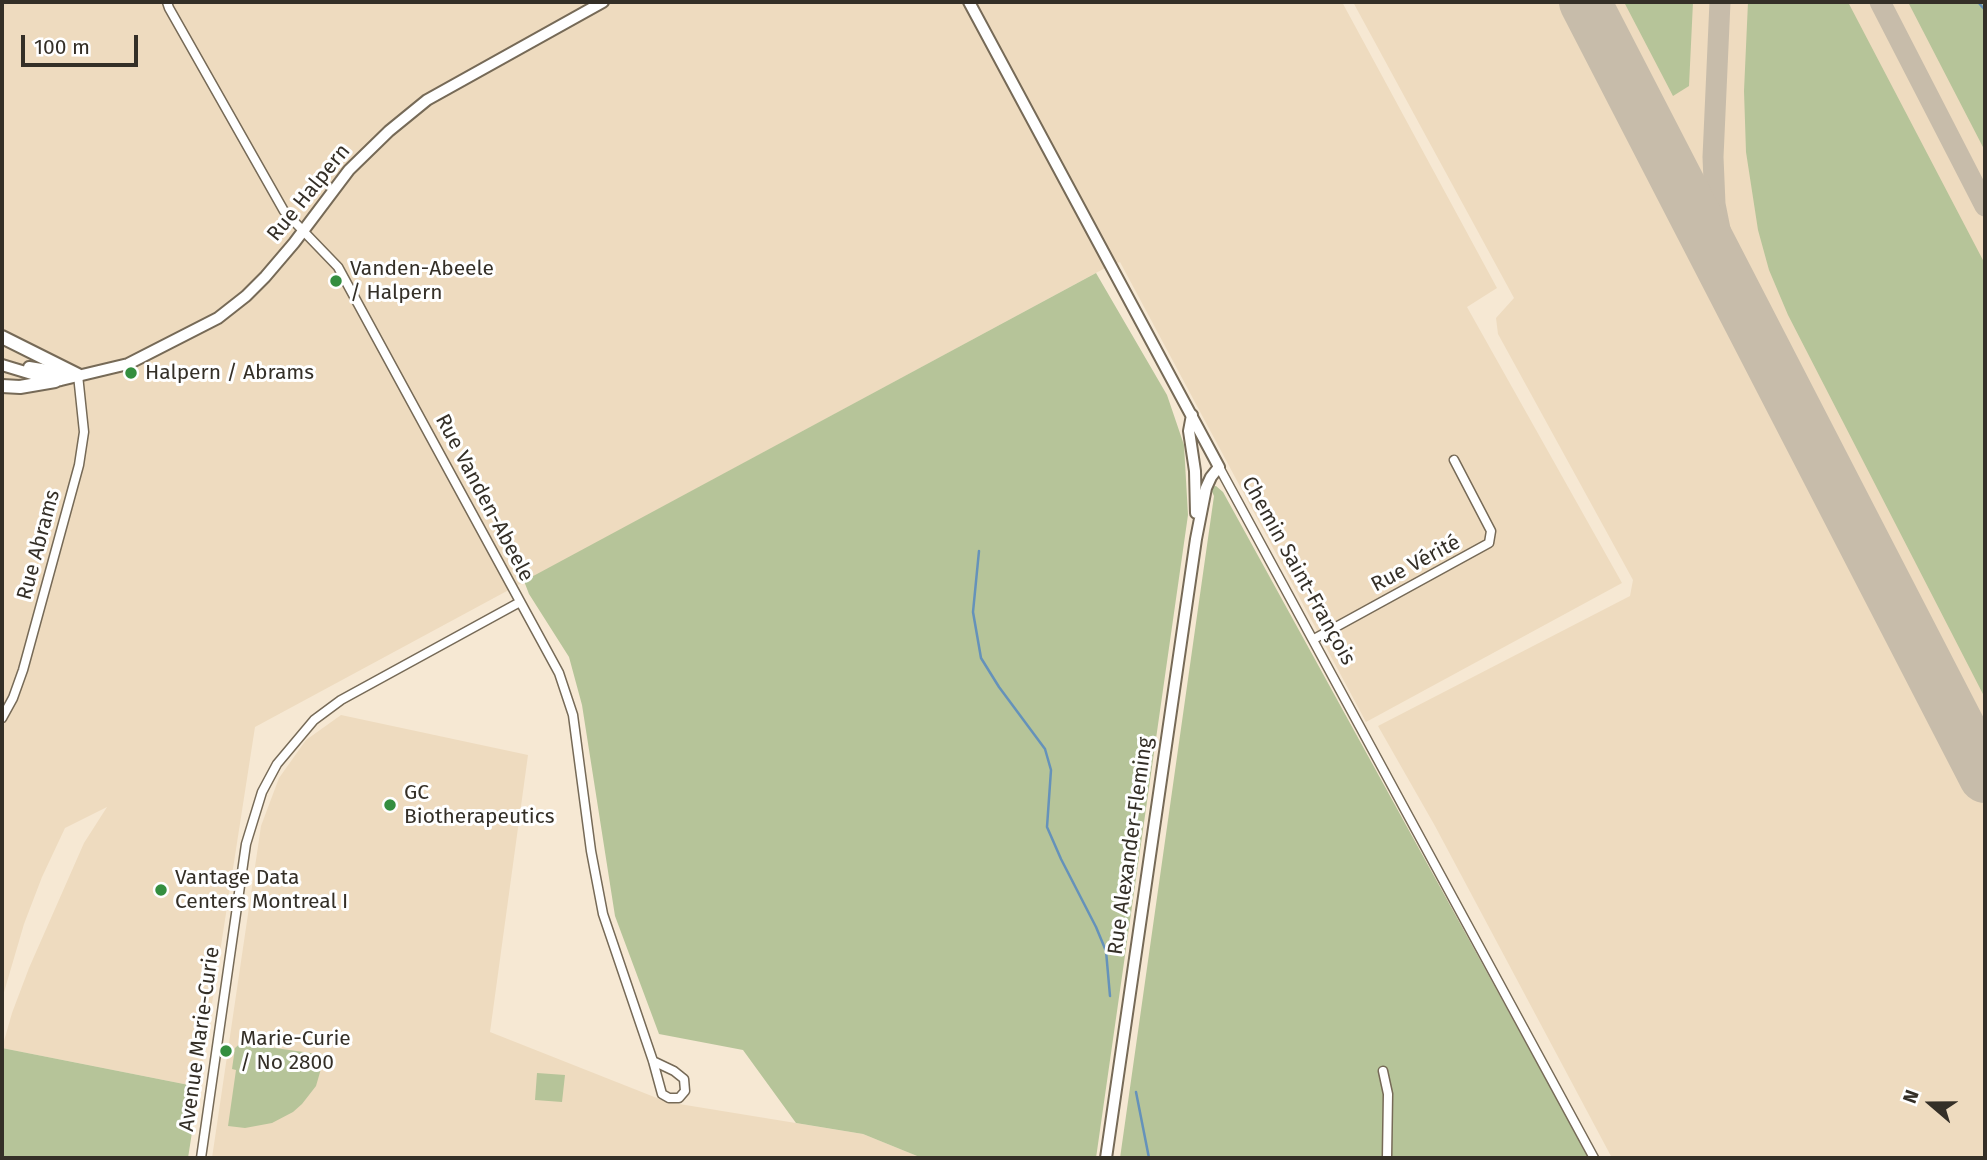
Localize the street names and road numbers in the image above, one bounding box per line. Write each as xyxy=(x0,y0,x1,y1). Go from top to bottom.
street label: Rue Halpern xyxy=(262,139,356,247)
street label: Rue Vanden-Abeele xyxy=(429,410,539,586)
street label: Chemin Saint-François xyxy=(1236,472,1360,670)
street label: Rue Abrams xyxy=(12,487,66,603)
street label: Rue Vérité xyxy=(1367,530,1465,598)
street label: Rue Alexander-Fleming xyxy=(1103,736,1159,956)
street label: Avenue Marie-Curie xyxy=(175,945,225,1133)

